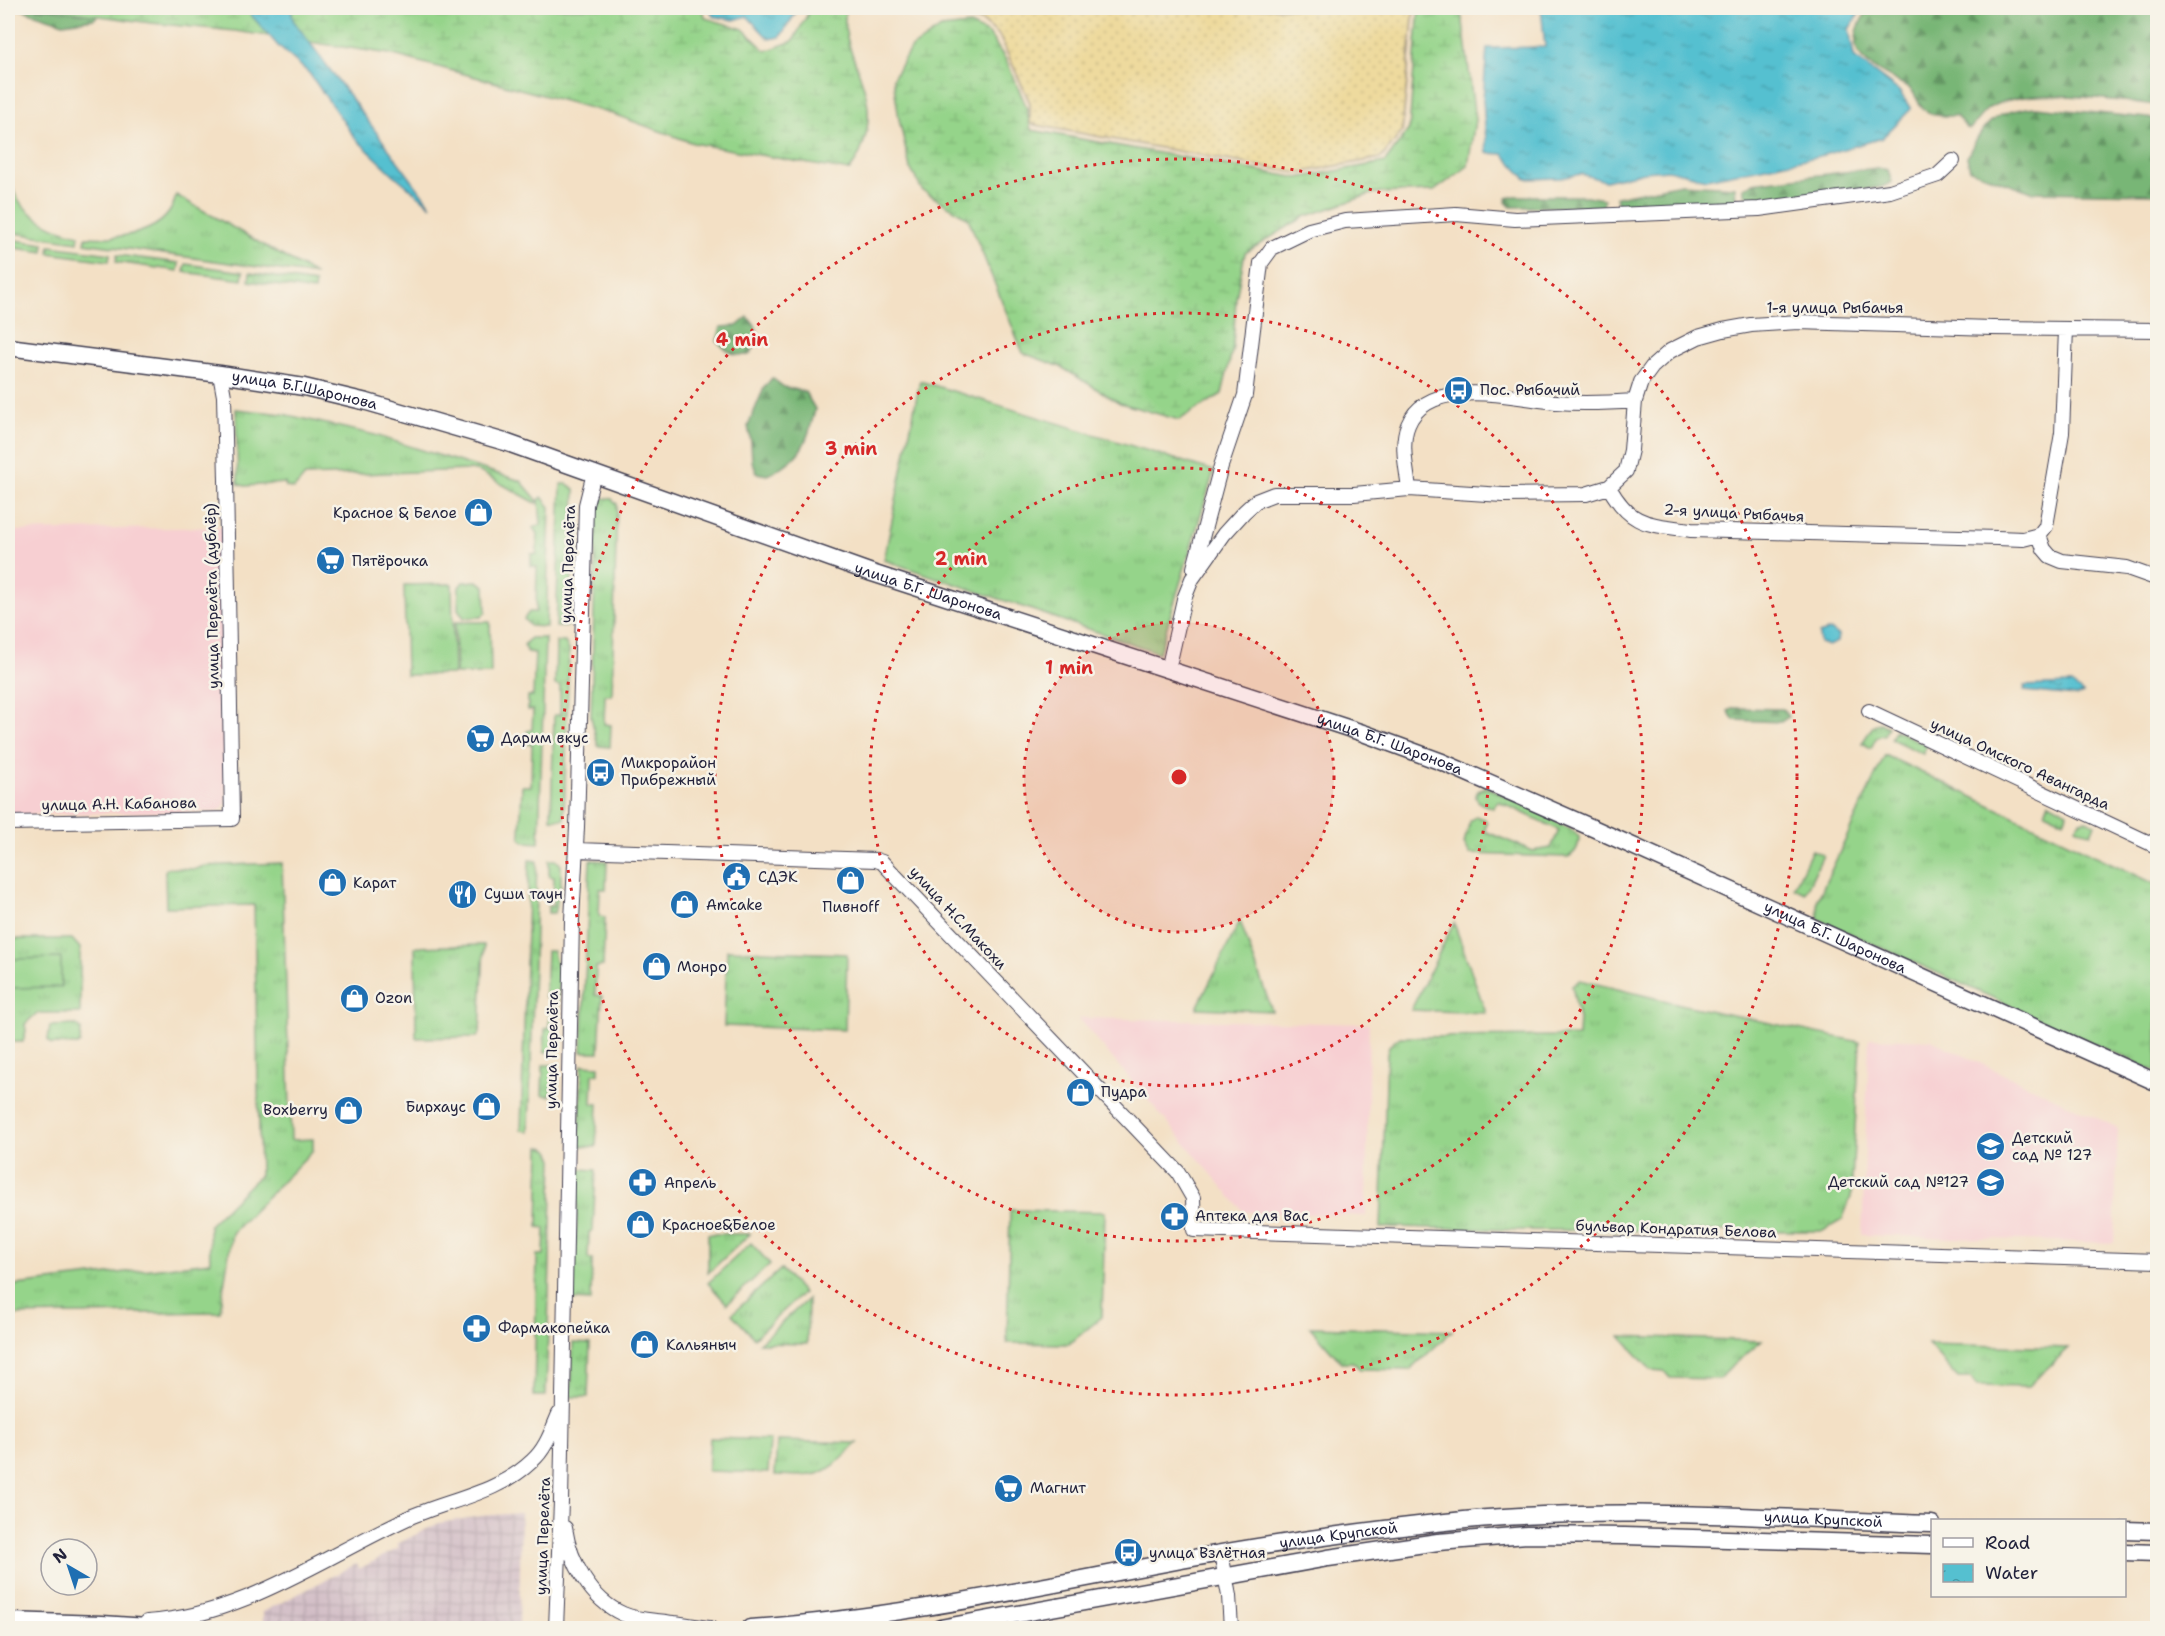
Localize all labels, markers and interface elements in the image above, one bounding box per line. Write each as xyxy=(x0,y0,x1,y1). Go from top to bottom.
street label: 1-я улица Рыбачья xyxy=(1766,298,1904,318)
text: 4 min xyxy=(716,328,768,352)
street label: улица Б.Г.Шаронова xyxy=(231,366,381,415)
bus stop icon: Пос. Рыбачий xyxy=(1443,374,1475,406)
place label: Пос. Рыбачий xyxy=(1480,380,1580,400)
text: 3 min xyxy=(825,437,877,461)
shop icon: Красное & Белое xyxy=(462,497,494,529)
street label: 2-я улица Рыбачья xyxy=(1663,499,1805,527)
street label: улица Перелёта (дублёр) xyxy=(200,503,224,689)
place label: Красное & Белое xyxy=(333,503,457,523)
street label: улица Перелёта xyxy=(556,504,580,623)
supermarket icon: Пятёрочка xyxy=(315,545,347,577)
text: 2 min xyxy=(935,547,987,571)
place label: Пятёрочка xyxy=(352,551,429,571)
street label: улица Б.Г. Шаронова xyxy=(852,558,1005,625)
text: 1 min xyxy=(1045,656,1093,680)
street label: улица Б.Г. Шаронова xyxy=(1314,709,1466,780)
street label: улица Омского Авангарда xyxy=(1927,714,2114,815)
supermarket icon: Дарим вкус xyxy=(464,722,496,754)
place label: Дарим вкус xyxy=(501,728,589,748)
place label: Микрорайон Прибрежный xyxy=(621,753,716,790)
bus stop icon: Микрорайон Прибрежный xyxy=(584,756,616,788)
centre of rings xyxy=(1169,767,1189,787)
street label: улица А.Н. Кабанова xyxy=(41,793,197,815)
public building icon: СДЭК xyxy=(721,861,753,893)
street label: улица Н.С.Макохи xyxy=(905,862,1011,974)
shop icon: Пивнoff xyxy=(835,864,867,896)
shop icon: Карат xyxy=(316,867,348,899)
place label: СДЭК xyxy=(758,867,798,887)
place label: Карат xyxy=(353,873,397,893)
restaurant icon: Суши таун xyxy=(447,878,479,910)
place label: Суши таун xyxy=(484,884,563,904)
shop icon: Amcake xyxy=(669,889,701,921)
place label: Amcake xyxy=(706,895,763,915)
place label: Пивнoff xyxy=(823,897,880,917)
street label: улица Б.Г. Шаронова xyxy=(1761,897,1910,978)
shop icon: Монро xyxy=(640,951,672,983)
place label: Монро xyxy=(677,957,727,977)
shop icon: Ozon xyxy=(338,982,370,1014)
place label: Ozon xyxy=(375,988,412,1008)
street label: улица Перелёта xyxy=(541,990,563,1109)
shop icon: Пудра xyxy=(1064,1076,1096,1108)
place label: Пудра xyxy=(1101,1082,1147,1102)
shop icon: Бирхаус xyxy=(471,1091,503,1123)
shop icon: Boxberry xyxy=(333,1094,365,1126)
place label: Бирхаус xyxy=(405,1097,466,1117)
place label: Boxberry xyxy=(263,1100,328,1120)
place label: Детский сад № 127 xyxy=(2012,1128,2092,1165)
school or university icon: Детский сад № 127 xyxy=(1975,1131,2007,1163)
school or university icon: Детский сад №127 xyxy=(1974,1166,2006,1198)
pharmacy icon: Апрель xyxy=(627,1167,659,1199)
place label: Детский сад №127 xyxy=(1828,1172,1969,1192)
place label: Апрель xyxy=(664,1173,717,1193)
pharmacy icon: Аптека для Вас xyxy=(1158,1200,1190,1232)
place label: Аптека для Вас xyxy=(1195,1206,1309,1226)
shop icon: Красное&Белое xyxy=(625,1209,657,1241)
place label: Красное&Белое xyxy=(662,1215,776,1235)
street label: бульвар Кондратия Белова xyxy=(1575,1215,1777,1243)
pharmacy icon: Фармакопейка xyxy=(461,1312,493,1344)
place label: Фармакопейка xyxy=(498,1318,611,1338)
shop icon: Кальяныч xyxy=(629,1329,661,1361)
place label: Кальяныч xyxy=(666,1335,736,1355)
supermarket icon: Магнит xyxy=(993,1472,1025,1504)
street label: улица Перелёта xyxy=(531,1476,555,1595)
place label: Магнит xyxy=(1030,1478,1086,1498)
street label: улица Крупской xyxy=(1763,1507,1883,1532)
street label: улица Крупской xyxy=(1278,1518,1399,1553)
legend xyxy=(1931,1519,2126,1597)
text: Road xyxy=(1985,1531,2030,1555)
north arrow xyxy=(39,1537,99,1597)
bus stop icon: улица Взлётная xyxy=(1112,1537,1144,1569)
place label: улица Взлётная xyxy=(1149,1543,1266,1563)
text: N xyxy=(48,1544,71,1568)
text: Water xyxy=(1985,1561,2038,1585)

